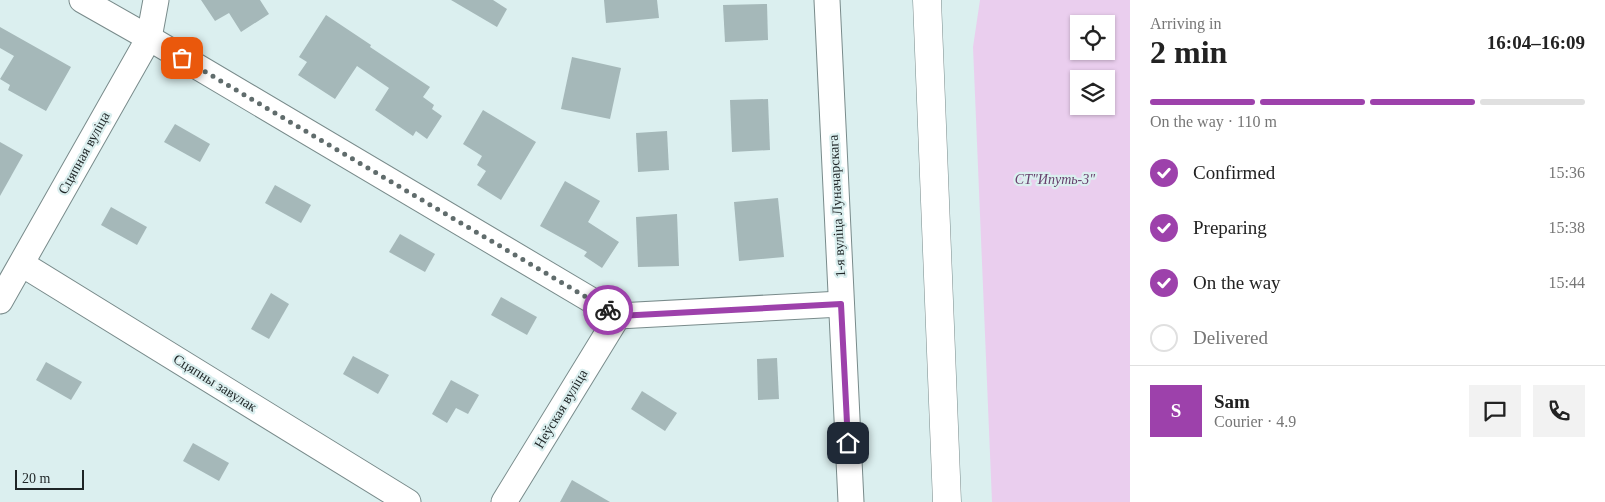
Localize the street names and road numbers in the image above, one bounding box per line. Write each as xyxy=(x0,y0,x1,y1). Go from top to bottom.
street label: Сцяпная вуліца xyxy=(55,109,113,197)
street label: 1-я вуліца Луначарскага xyxy=(826,134,848,278)
street label: Сцяпны завулак xyxy=(171,351,260,415)
street label: Неўская вуліца xyxy=(532,366,591,451)

